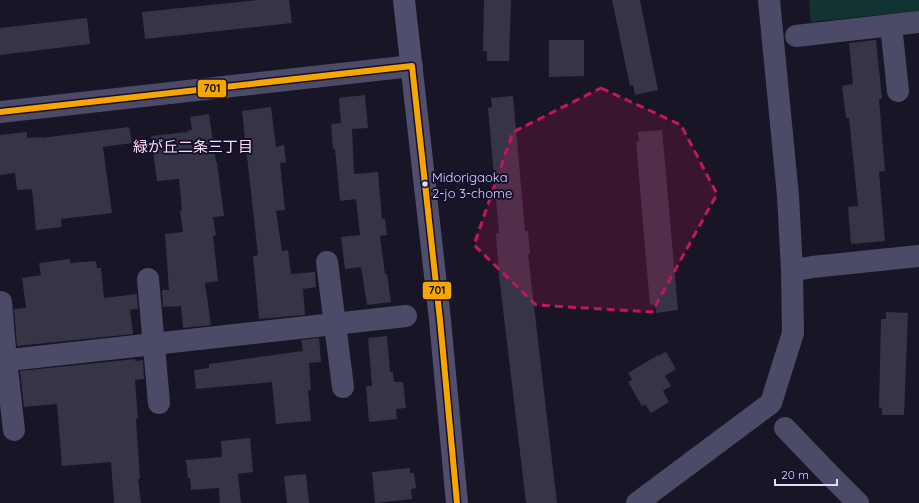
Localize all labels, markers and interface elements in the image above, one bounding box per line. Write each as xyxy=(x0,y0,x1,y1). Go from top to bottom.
line badge: 701 xyxy=(197,79,227,98)
text: 701 xyxy=(203,81,221,95)
district label: 緑が丘二条三丁目 xyxy=(133,137,253,156)
place label: Midorigaoka 2-jo 3-chome xyxy=(432,169,512,201)
marker: Midorigaoka 2-jo 3-chome xyxy=(420,179,430,189)
line badge: 701 xyxy=(422,281,452,300)
text: 701 xyxy=(428,283,446,297)
scale bar xyxy=(775,461,837,487)
text: 20 m xyxy=(781,467,809,482)

